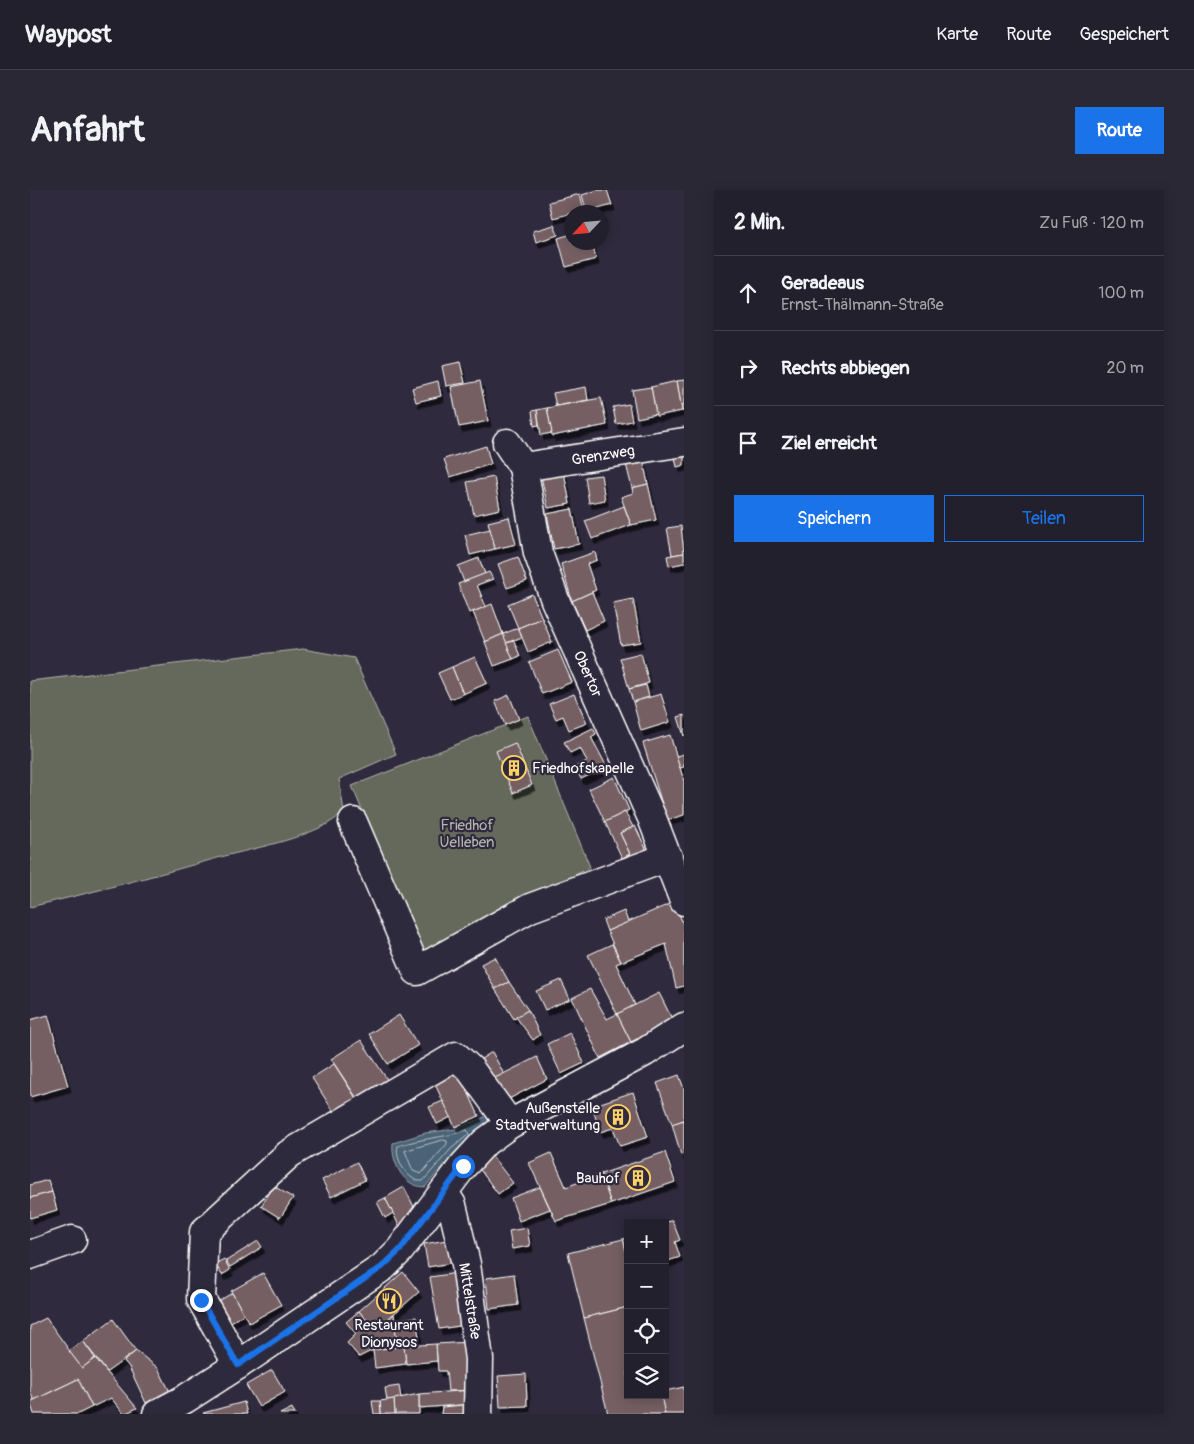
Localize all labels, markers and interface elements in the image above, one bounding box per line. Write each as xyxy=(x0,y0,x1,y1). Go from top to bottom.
text: Waypost xyxy=(25,20,112,49)
text: Karte xyxy=(936,23,978,46)
text: Route xyxy=(1006,23,1051,46)
text: Gespeichert xyxy=(1079,23,1169,46)
button: Route xyxy=(1075,107,1164,154)
text: Anfahrt xyxy=(30,108,145,152)
north arrow xyxy=(564,205,609,250)
text: 2 Min. xyxy=(734,209,785,236)
text: Zu Fuß · 120 m xyxy=(1039,213,1144,233)
text: Geradeaus xyxy=(781,271,864,295)
icon: ahead xyxy=(734,279,762,307)
text: 100 m xyxy=(1098,283,1144,303)
text: Ernst-Thälmann-Straße xyxy=(781,295,944,315)
icon: right xyxy=(734,354,762,382)
text: Rechts abbiegen xyxy=(781,356,910,380)
text: 20 m xyxy=(1106,358,1144,378)
icon: arrive xyxy=(734,429,762,457)
text: Ziel erreicht xyxy=(781,431,877,455)
street label: Grenzweg xyxy=(570,441,636,470)
button: Speichern xyxy=(734,495,934,542)
button: Teilen xyxy=(944,495,1144,542)
street label: Obertor xyxy=(569,648,606,701)
building icon: Friedhofskapelle xyxy=(501,755,527,781)
place label: Friedhofskapelle xyxy=(532,759,635,778)
park label: Friedhof Uelleben xyxy=(440,816,494,852)
place label: Außenstelle Stadtverwaltung xyxy=(495,1099,601,1135)
building icon: Außenstelle Stadtverwaltung xyxy=(605,1104,631,1130)
route start xyxy=(452,1155,475,1178)
building icon: Bauhof xyxy=(625,1165,651,1191)
place label: Bauhof xyxy=(576,1169,620,1188)
map controls xyxy=(624,1219,669,1399)
button: + xyxy=(624,1219,669,1264)
street label: Mittelstraße xyxy=(454,1261,485,1341)
button: − xyxy=(624,1264,669,1309)
restaurant icon: Restaurant Dionysos xyxy=(376,1288,402,1314)
route end xyxy=(190,1289,213,1312)
button: locate xyxy=(624,1309,669,1354)
place label: Restaurant Dionysos xyxy=(354,1316,425,1352)
button: layers xyxy=(624,1354,669,1399)

